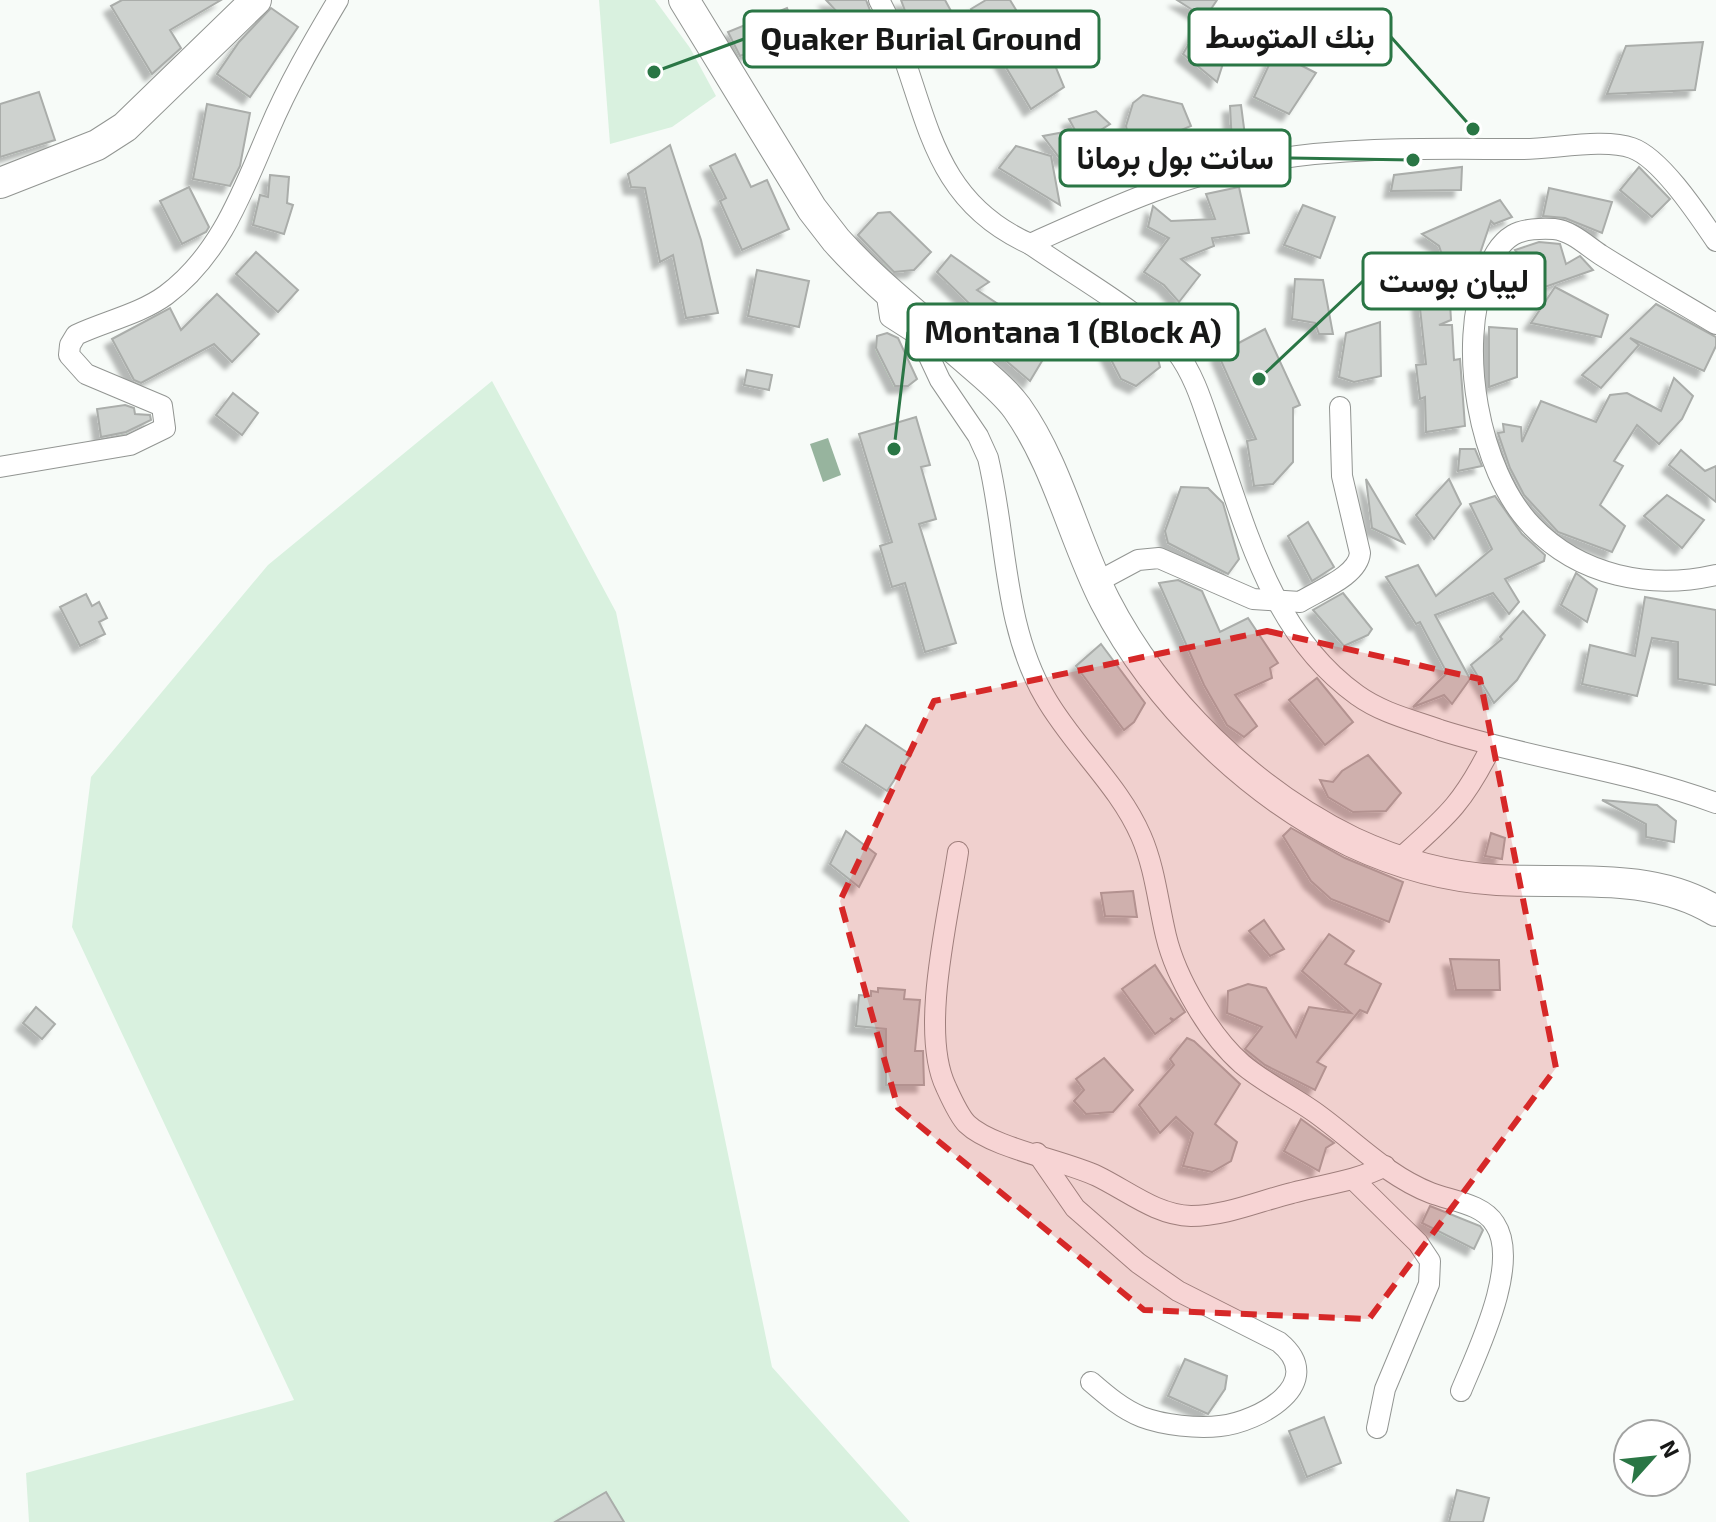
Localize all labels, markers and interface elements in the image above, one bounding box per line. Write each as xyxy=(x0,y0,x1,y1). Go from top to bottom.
callout: بنك المتوسط xyxy=(1189,9,1391,65)
callout: Quaker Burial Ground xyxy=(744,11,1099,67)
text: بنك المتوسط xyxy=(1205,16,1375,57)
text: Quaker Burial Ground xyxy=(760,18,1082,58)
callout: سانت بول برمانا xyxy=(1060,130,1290,186)
text: سانت بول برمانا xyxy=(1076,137,1274,178)
callout: ليبان بوست xyxy=(1363,253,1545,309)
text: ليبان بوست xyxy=(1379,260,1529,301)
callout: Montana 1 (Block A) xyxy=(908,304,1238,360)
text: Montana 1 (Block A) xyxy=(924,311,1222,349)
north arrow xyxy=(1612,1418,1692,1498)
text: N xyxy=(1656,1435,1686,1461)

